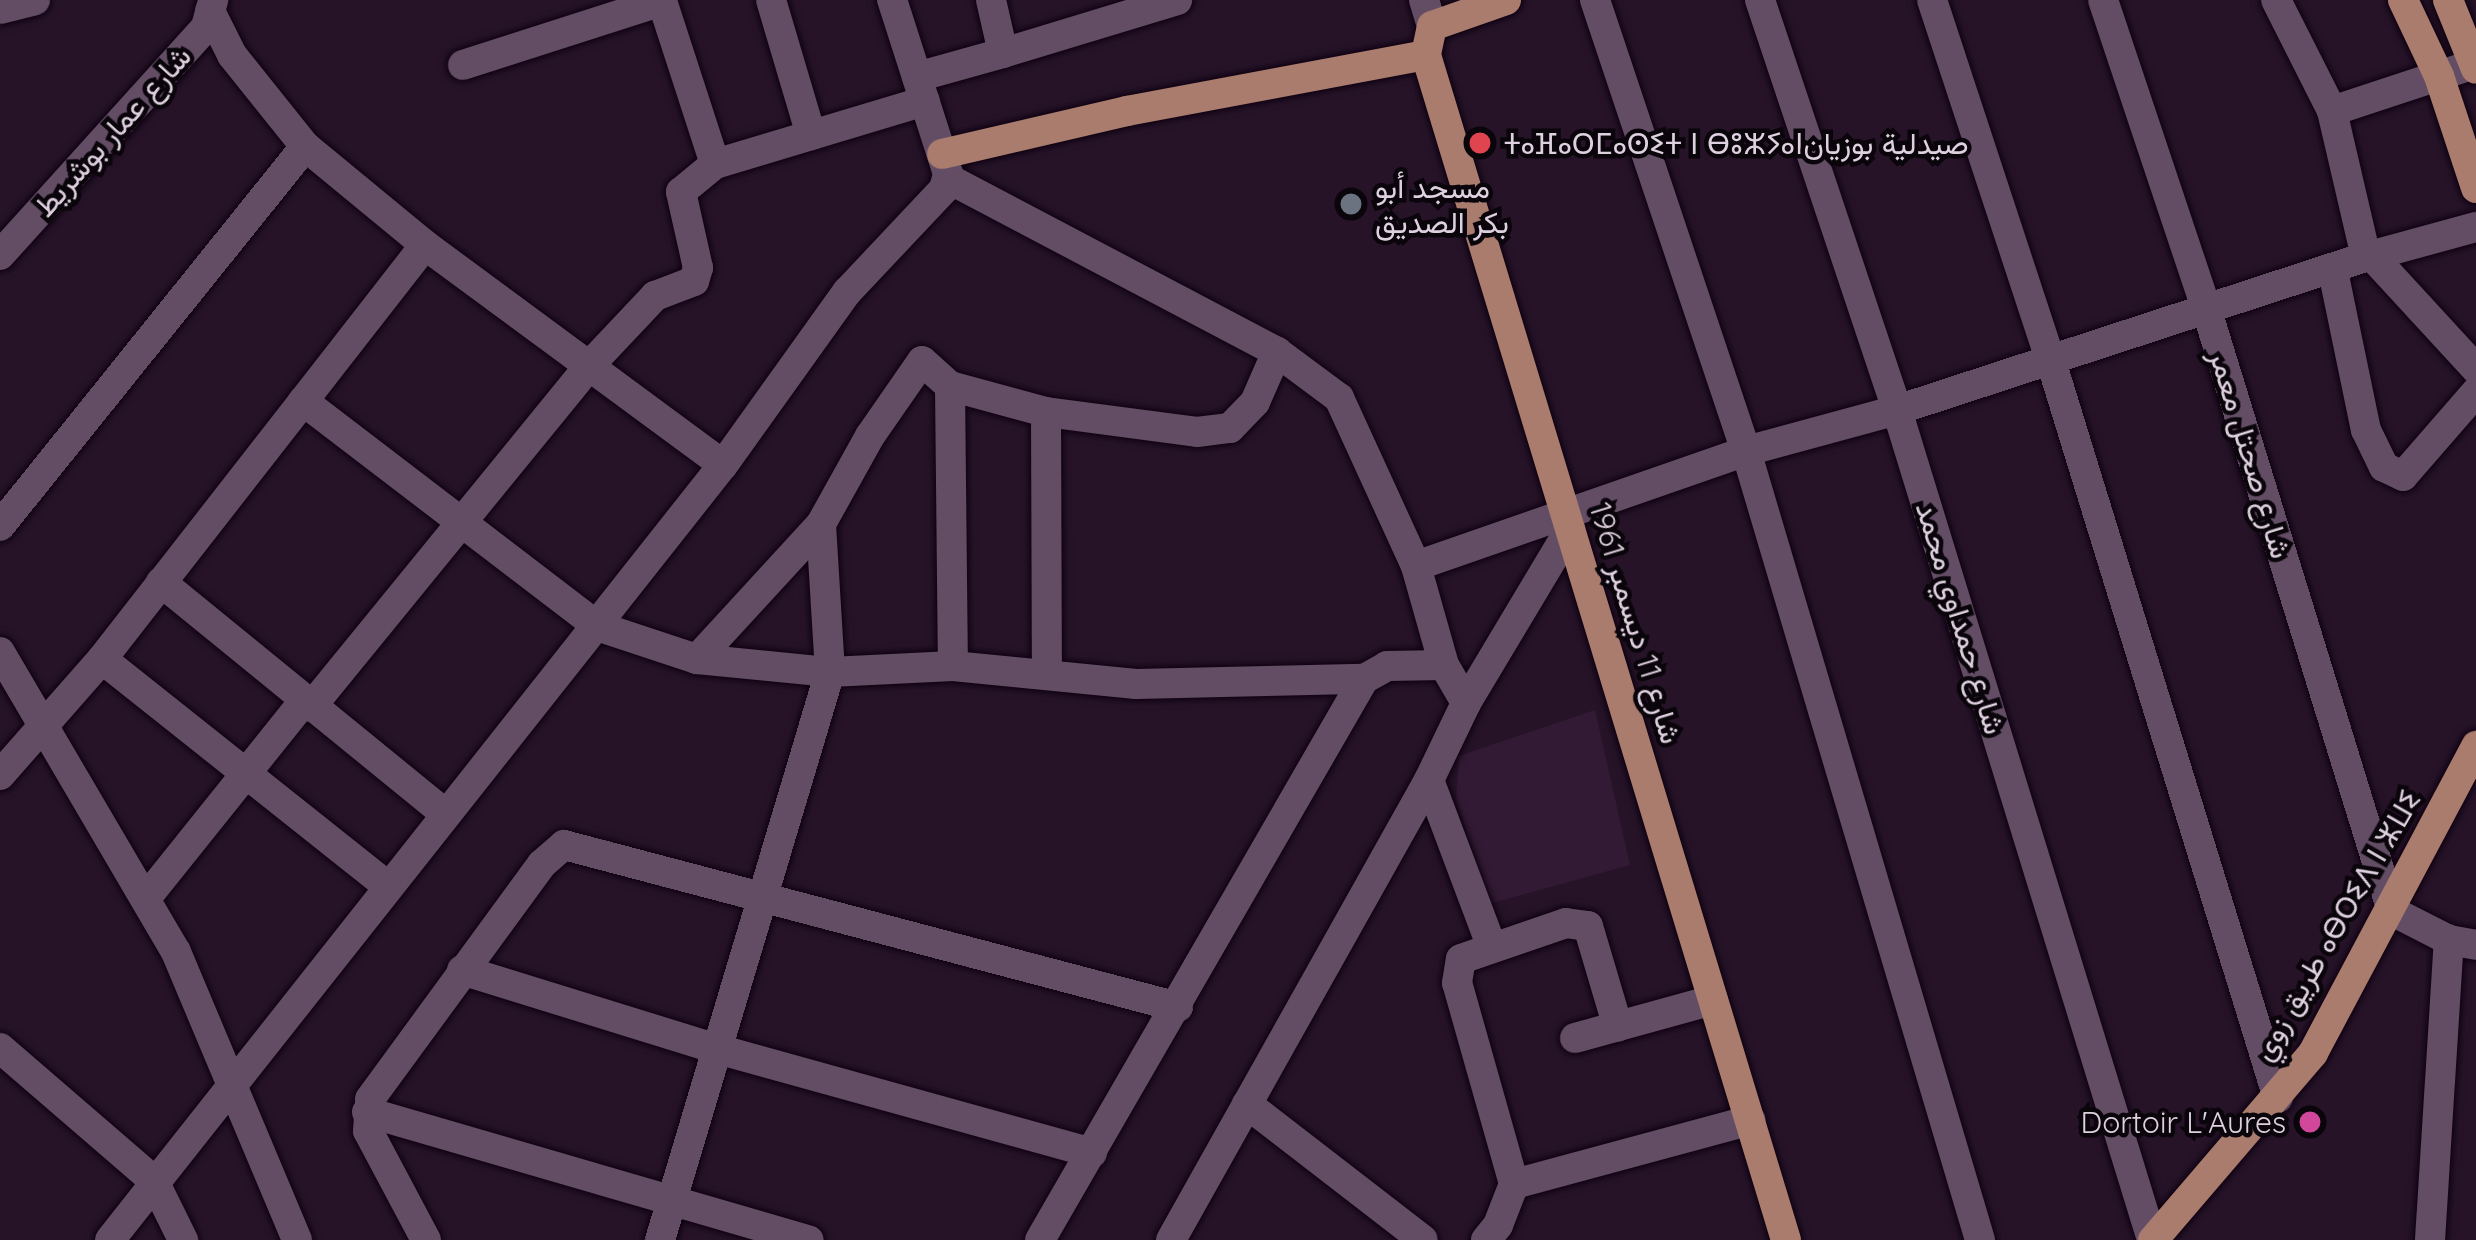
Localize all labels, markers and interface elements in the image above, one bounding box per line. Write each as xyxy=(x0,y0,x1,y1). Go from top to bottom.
street label: شارع عمار بوشريط xyxy=(26,38,198,224)
place label: ⵜⴰⴼⴰⵔⵎⴰⵙⵉⵜ ⵏ ⴱⵓⵣⵢⴰⵏصيدلية بوزيان xyxy=(1504,125,1969,161)
marker: ⵜⴰⴼⴰⵔⵎⴰⵙⵉⵜ ⵏ ⴱⵓⵣⵢⴰⵏصيدلية بوزيان xyxy=(1467,130,1493,156)
place label: مسجد أبو بكر الصديق xyxy=(1375,169,1509,240)
marker: مسجد أبو بكر الصديق xyxy=(1338,191,1364,217)
street label: شارع صحتل معمر xyxy=(2202,346,2300,562)
street label: شارع حمداوي محمد xyxy=(1909,497,2013,739)
street label: شارع 11 ديسمبر 1961 xyxy=(1582,498,1690,748)
street label: طريق زوي ⴰⴱⵔⵉⴷ ⵏ ⵣⵡⵉ xyxy=(2244,784,2428,1066)
place label: Dortoir L'Aures xyxy=(2080,1104,2286,1140)
marker: Dortoir L'Aures xyxy=(2297,1109,2323,1135)

